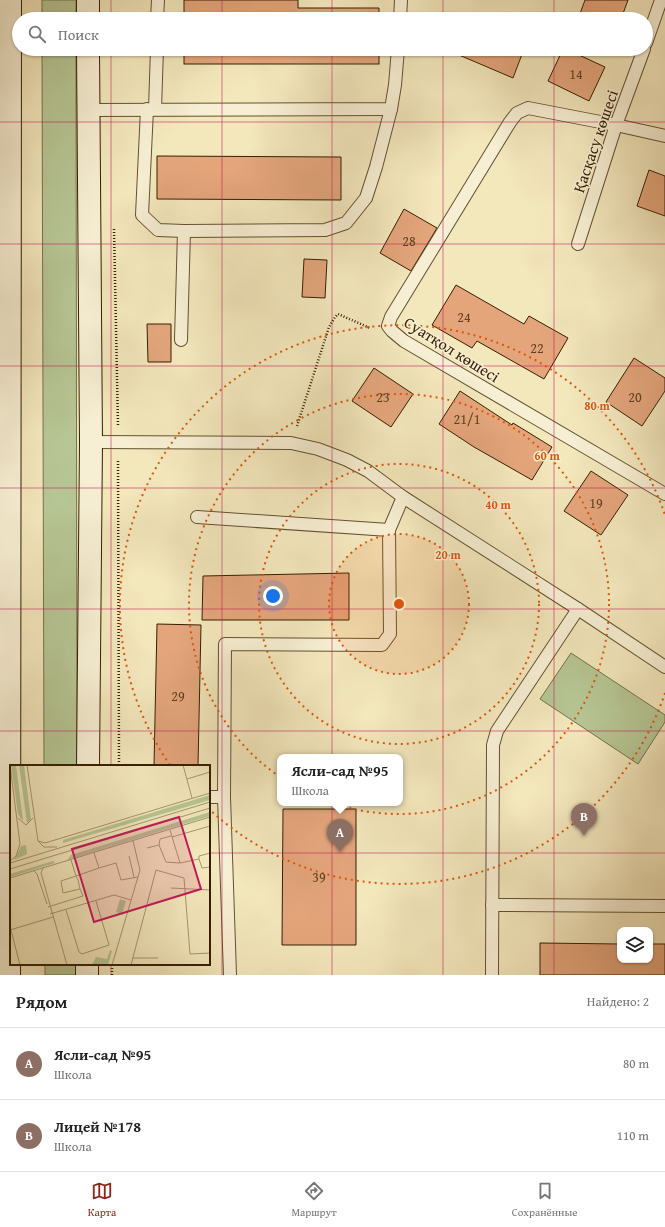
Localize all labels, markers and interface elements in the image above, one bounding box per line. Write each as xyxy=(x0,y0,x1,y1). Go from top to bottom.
search box xyxy=(12,12,653,56)
icon: search xyxy=(26,23,48,45)
text: Поиск xyxy=(58,24,99,45)
house number: 14 xyxy=(569,64,583,84)
street label: Қасқасу көшесі xyxy=(566,86,624,196)
house number: 28 xyxy=(402,231,416,251)
house number: 24 xyxy=(457,307,471,327)
street label: Суатқол көшесі xyxy=(399,310,505,388)
house number: 22 xyxy=(530,338,544,358)
house number: 23 xyxy=(376,387,390,407)
house number: 20 xyxy=(628,387,642,407)
text: 80 m xyxy=(584,397,610,414)
house number: 21/1 xyxy=(454,409,480,429)
text: 60 m xyxy=(534,447,560,464)
house number: 19 xyxy=(589,493,603,513)
text: 40 m xyxy=(485,496,511,513)
text: 20 m xyxy=(435,546,461,563)
your location xyxy=(263,586,283,606)
centre of rings xyxy=(392,597,406,611)
house number: 29 xyxy=(171,686,185,706)
popup xyxy=(277,754,403,806)
text: Ясли-сад №95 xyxy=(291,760,389,781)
inset map xyxy=(10,765,210,965)
text: Школа xyxy=(291,781,329,800)
pin: B xyxy=(571,803,597,836)
pin: A xyxy=(327,819,353,852)
house number: 39 xyxy=(312,867,326,887)
map controls xyxy=(617,927,653,963)
button: layers xyxy=(617,927,653,963)
text: Рядом xyxy=(16,989,67,1014)
text: Найдено: 2 xyxy=(587,992,649,1011)
text: Ясли-сад №95 xyxy=(54,1044,151,1065)
text: A xyxy=(25,1054,33,1073)
text: 80 m xyxy=(623,1054,649,1073)
text: Школа xyxy=(54,1065,92,1084)
text: Лицей №178 xyxy=(54,1116,141,1137)
text: B xyxy=(25,1126,33,1145)
text: 110 m xyxy=(617,1126,649,1145)
text: Школа xyxy=(54,1137,92,1156)
tab: Карта xyxy=(88,1180,116,1220)
tab: Маршрут xyxy=(291,1180,336,1220)
tab: Сохранённые xyxy=(512,1180,577,1220)

